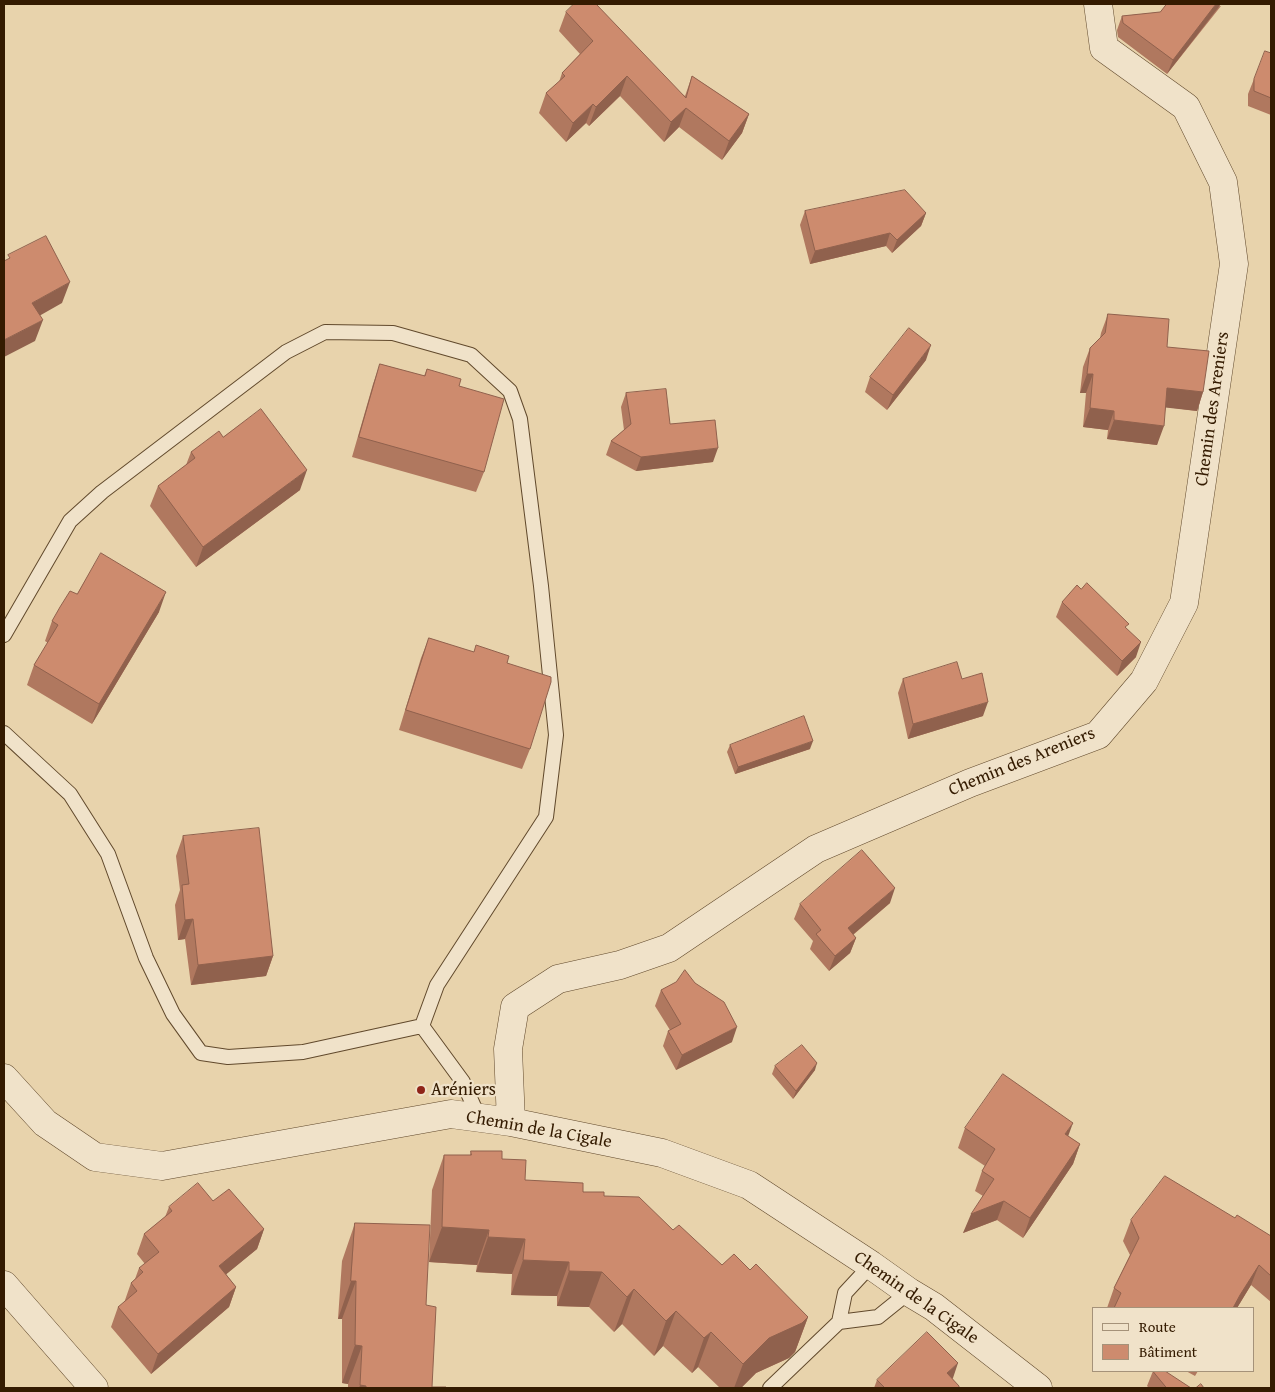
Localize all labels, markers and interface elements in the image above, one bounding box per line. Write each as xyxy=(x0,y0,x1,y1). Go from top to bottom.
street label: Chemin des Areniers xyxy=(1191,330,1235,488)
street label: Chemin des Areniers xyxy=(946,723,1098,801)
place label: Aréniers xyxy=(431,1079,496,1101)
marker: Aréniers xyxy=(415,1084,427,1096)
street label: Chemin de la Cigale xyxy=(464,1107,614,1153)
street label: Chemin de la Cigale xyxy=(849,1247,983,1349)
legend xyxy=(1092,1307,1255,1372)
text: Route xyxy=(1139,1316,1176,1337)
text: Bâtiment xyxy=(1139,1341,1197,1362)

